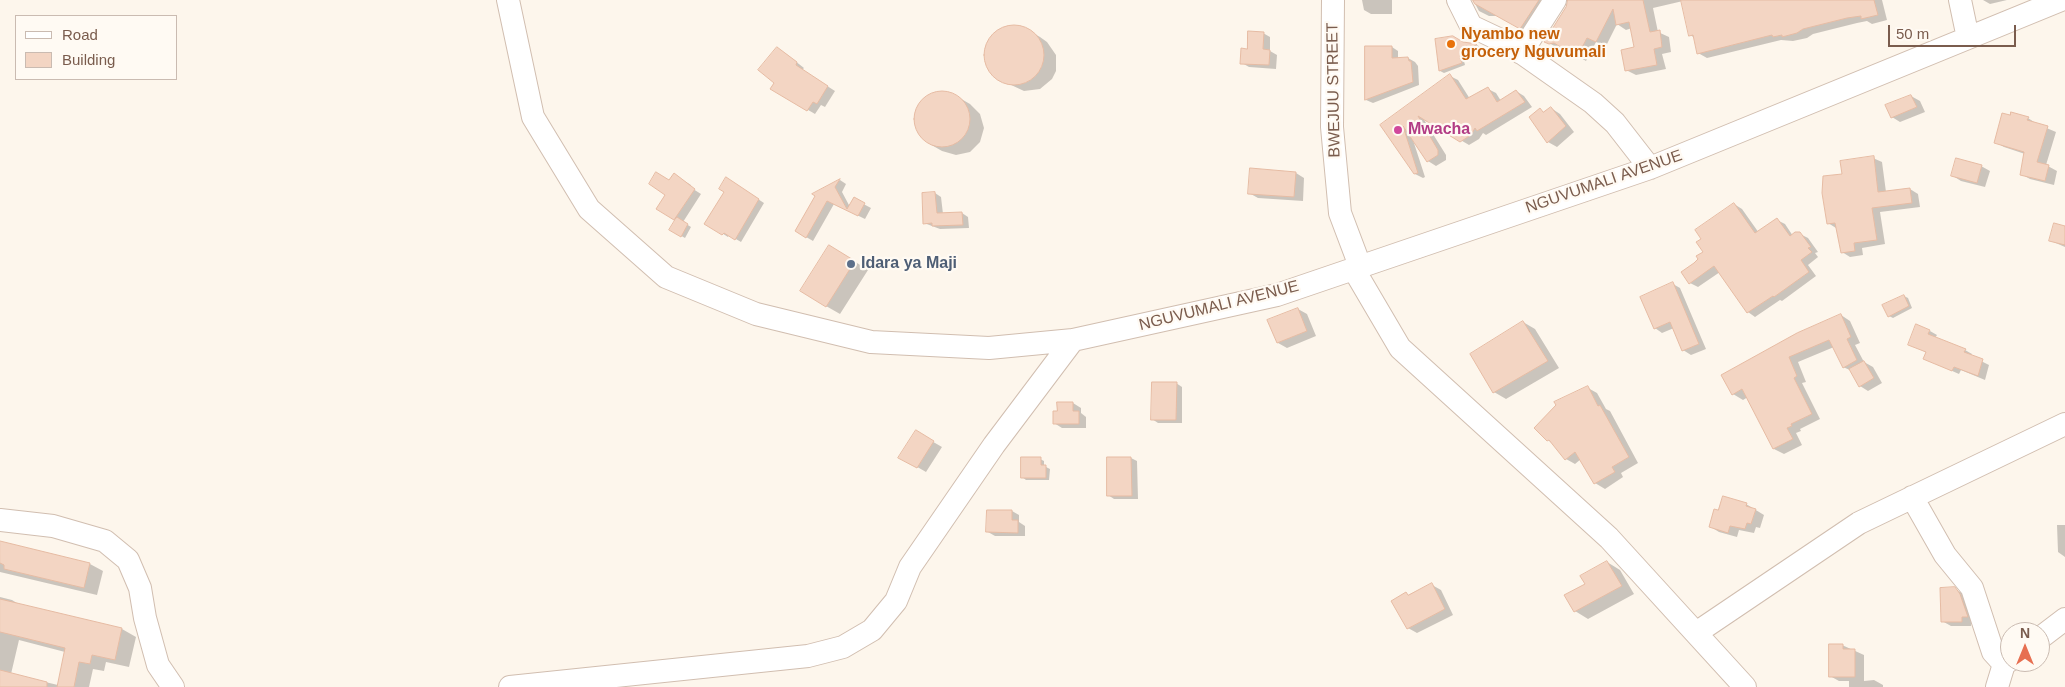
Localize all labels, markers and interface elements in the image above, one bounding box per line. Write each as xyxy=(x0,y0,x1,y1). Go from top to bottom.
legend xyxy=(15,15,178,80)
scale bar xyxy=(1890,15,2018,47)
street label: BWEJUU STREET xyxy=(1323,22,1345,158)
place label: Nyambo new grocery Nguvumali xyxy=(1461,25,1606,63)
text: 50 m xyxy=(1896,25,1929,42)
text: Road xyxy=(62,26,98,43)
marker: Nyambo new grocery Nguvumali xyxy=(1445,38,1457,50)
text: Building xyxy=(62,51,115,68)
place label: Mwacha xyxy=(1408,120,1470,140)
marker: Mwacha xyxy=(1392,124,1404,136)
street label: NGUVUMALI AVENUE xyxy=(1523,146,1685,218)
place label: Idara ya Maji xyxy=(861,254,957,274)
marker: Idara ya Maji xyxy=(845,258,857,270)
street label: NGUVUMALI AVENUE xyxy=(1137,277,1301,335)
north arrow xyxy=(2000,622,2050,672)
text: N xyxy=(2020,625,2030,641)

